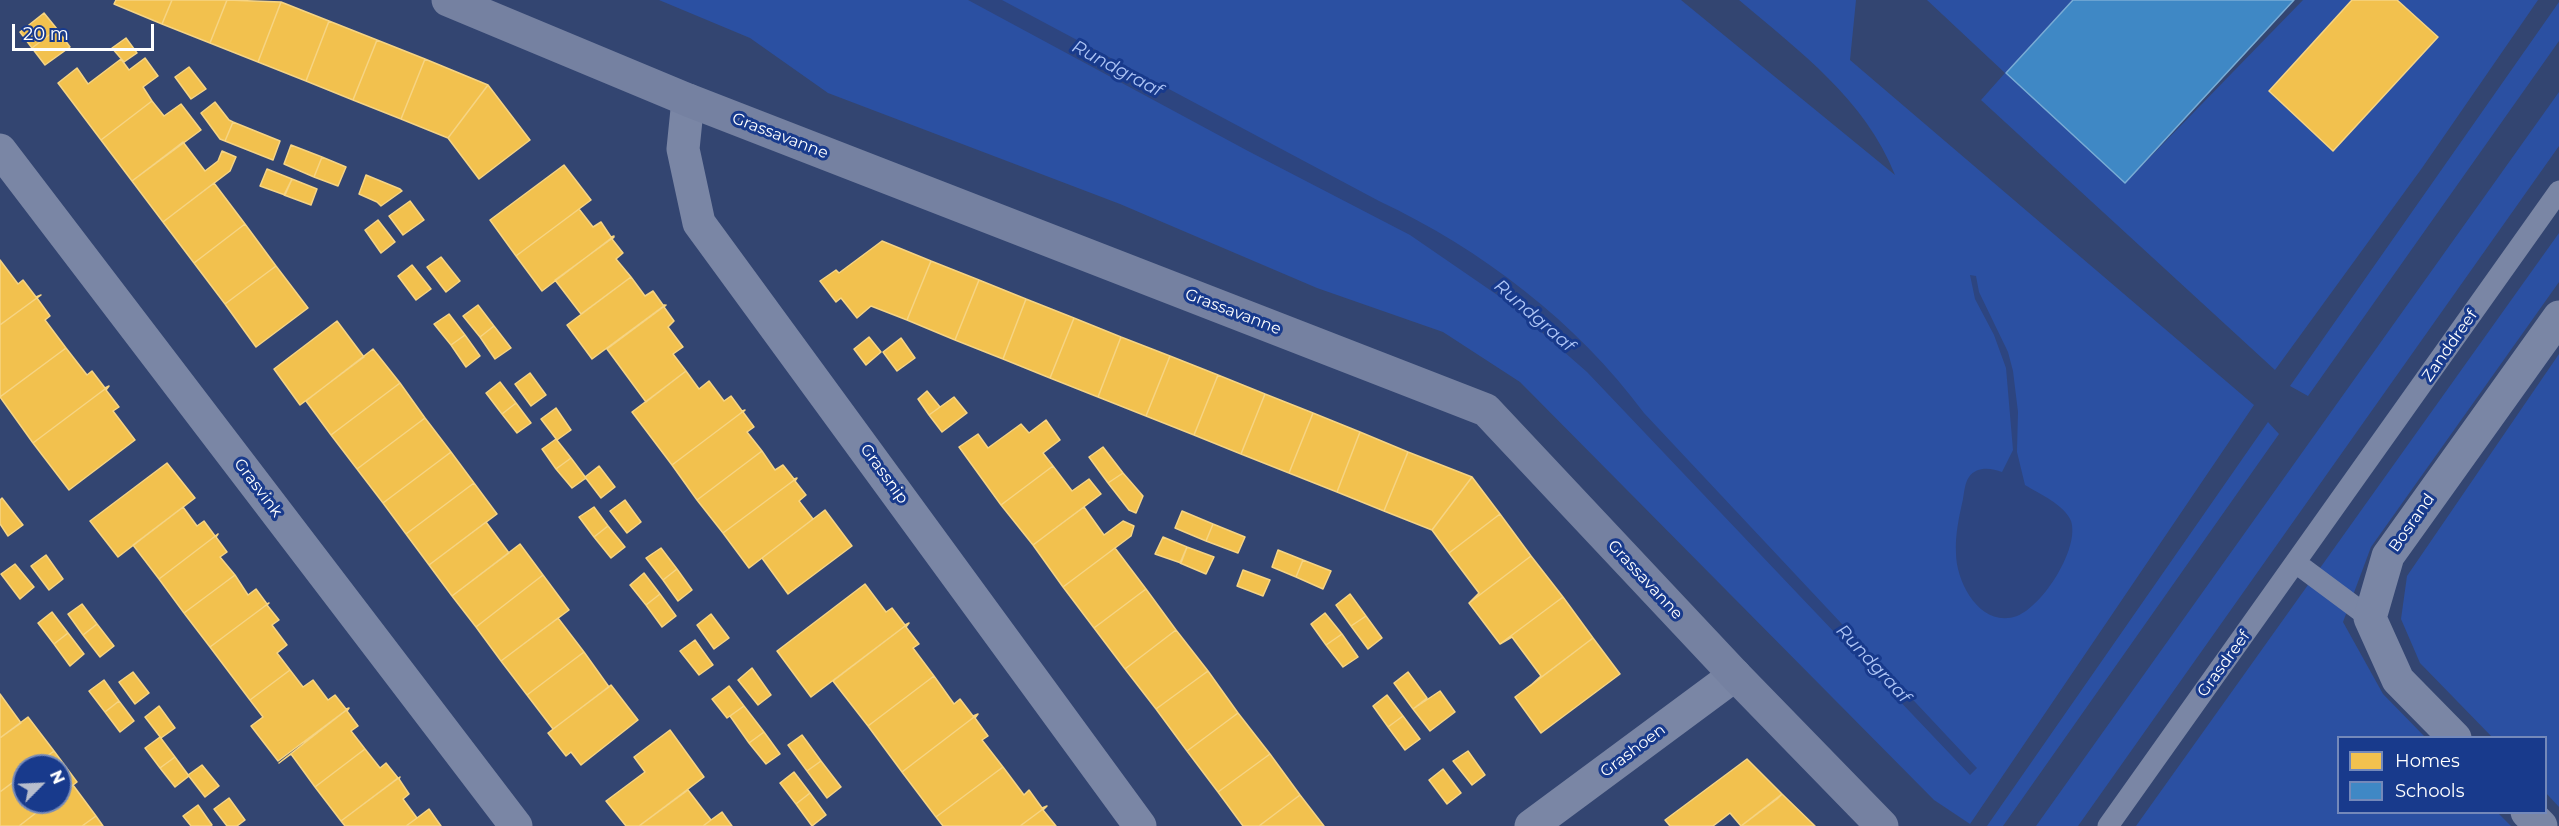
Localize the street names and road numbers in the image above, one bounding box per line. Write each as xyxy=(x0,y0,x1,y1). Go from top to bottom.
street label: Grassavanne xyxy=(729,109,831,163)
street label: Grassavanne xyxy=(1182,285,1284,339)
street label: Zanddreef xyxy=(2418,306,2482,386)
street label: Grassnip xyxy=(856,440,912,508)
street label: Grasvink xyxy=(230,455,286,521)
street label: Bosrand xyxy=(2385,490,2439,556)
street label: Grassavanne xyxy=(1603,536,1687,624)
street label: Grasdreef xyxy=(2194,627,2254,701)
street label: Grashoen xyxy=(1597,720,1669,782)

